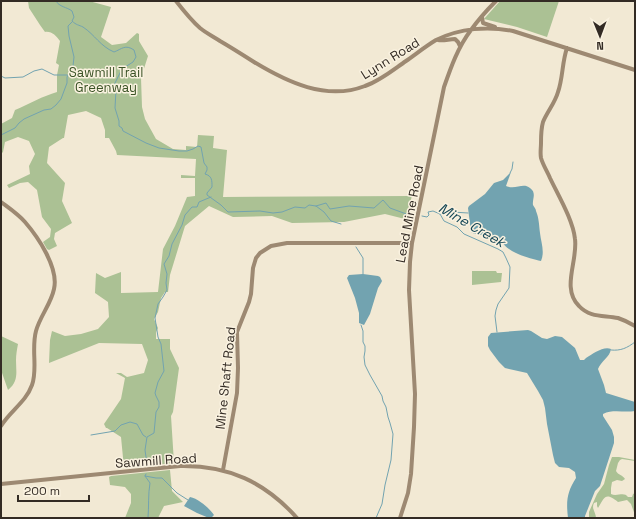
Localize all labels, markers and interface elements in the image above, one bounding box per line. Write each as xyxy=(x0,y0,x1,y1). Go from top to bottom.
north arrow xyxy=(580,16,620,56)
street label: Lynn Road xyxy=(358,34,423,83)
text: N xyxy=(596,39,604,53)
park label: Sawmill Trail Greenway xyxy=(69,64,143,96)
street label: Lead Mine Road xyxy=(392,164,427,264)
water label: Mine Creek xyxy=(435,199,510,252)
street label: Mine Shaft Road xyxy=(212,326,239,430)
street label: Sawmill Road xyxy=(115,449,197,472)
scale bar xyxy=(18,477,89,503)
text: 200 m xyxy=(24,483,60,499)

